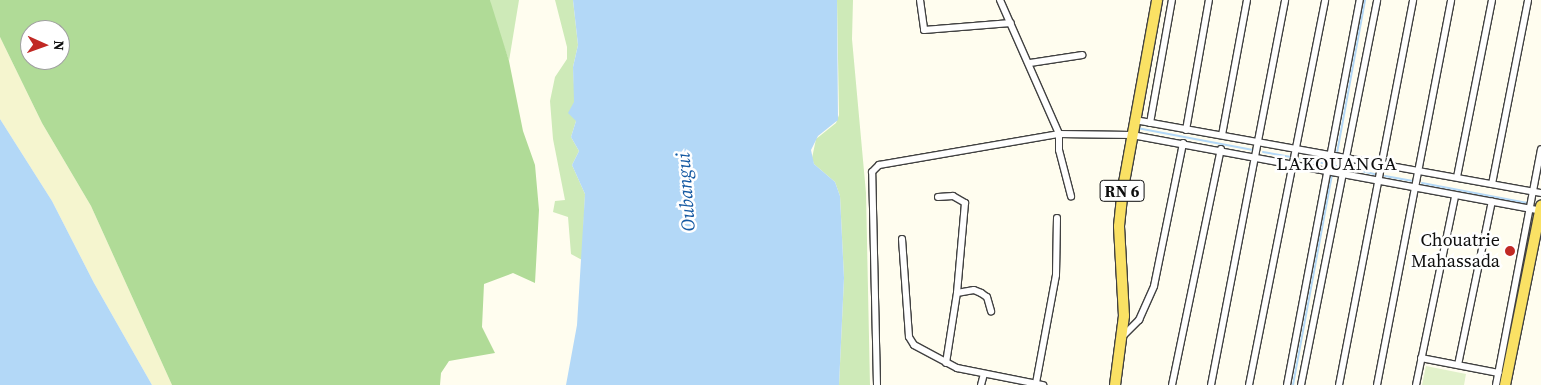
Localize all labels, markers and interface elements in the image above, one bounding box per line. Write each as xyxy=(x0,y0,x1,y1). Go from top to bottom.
north arrow xyxy=(20,20,70,70)
text: N xyxy=(49,40,69,51)
water label: Oubangui xyxy=(672,152,700,232)
district label: LAKOUANGA xyxy=(1275,153,1399,175)
road number: RN 6 xyxy=(1100,178,1144,205)
place label: Chouatrie Mahassada xyxy=(1411,230,1500,272)
marker: Chouatrie Mahassada xyxy=(1504,245,1516,257)

